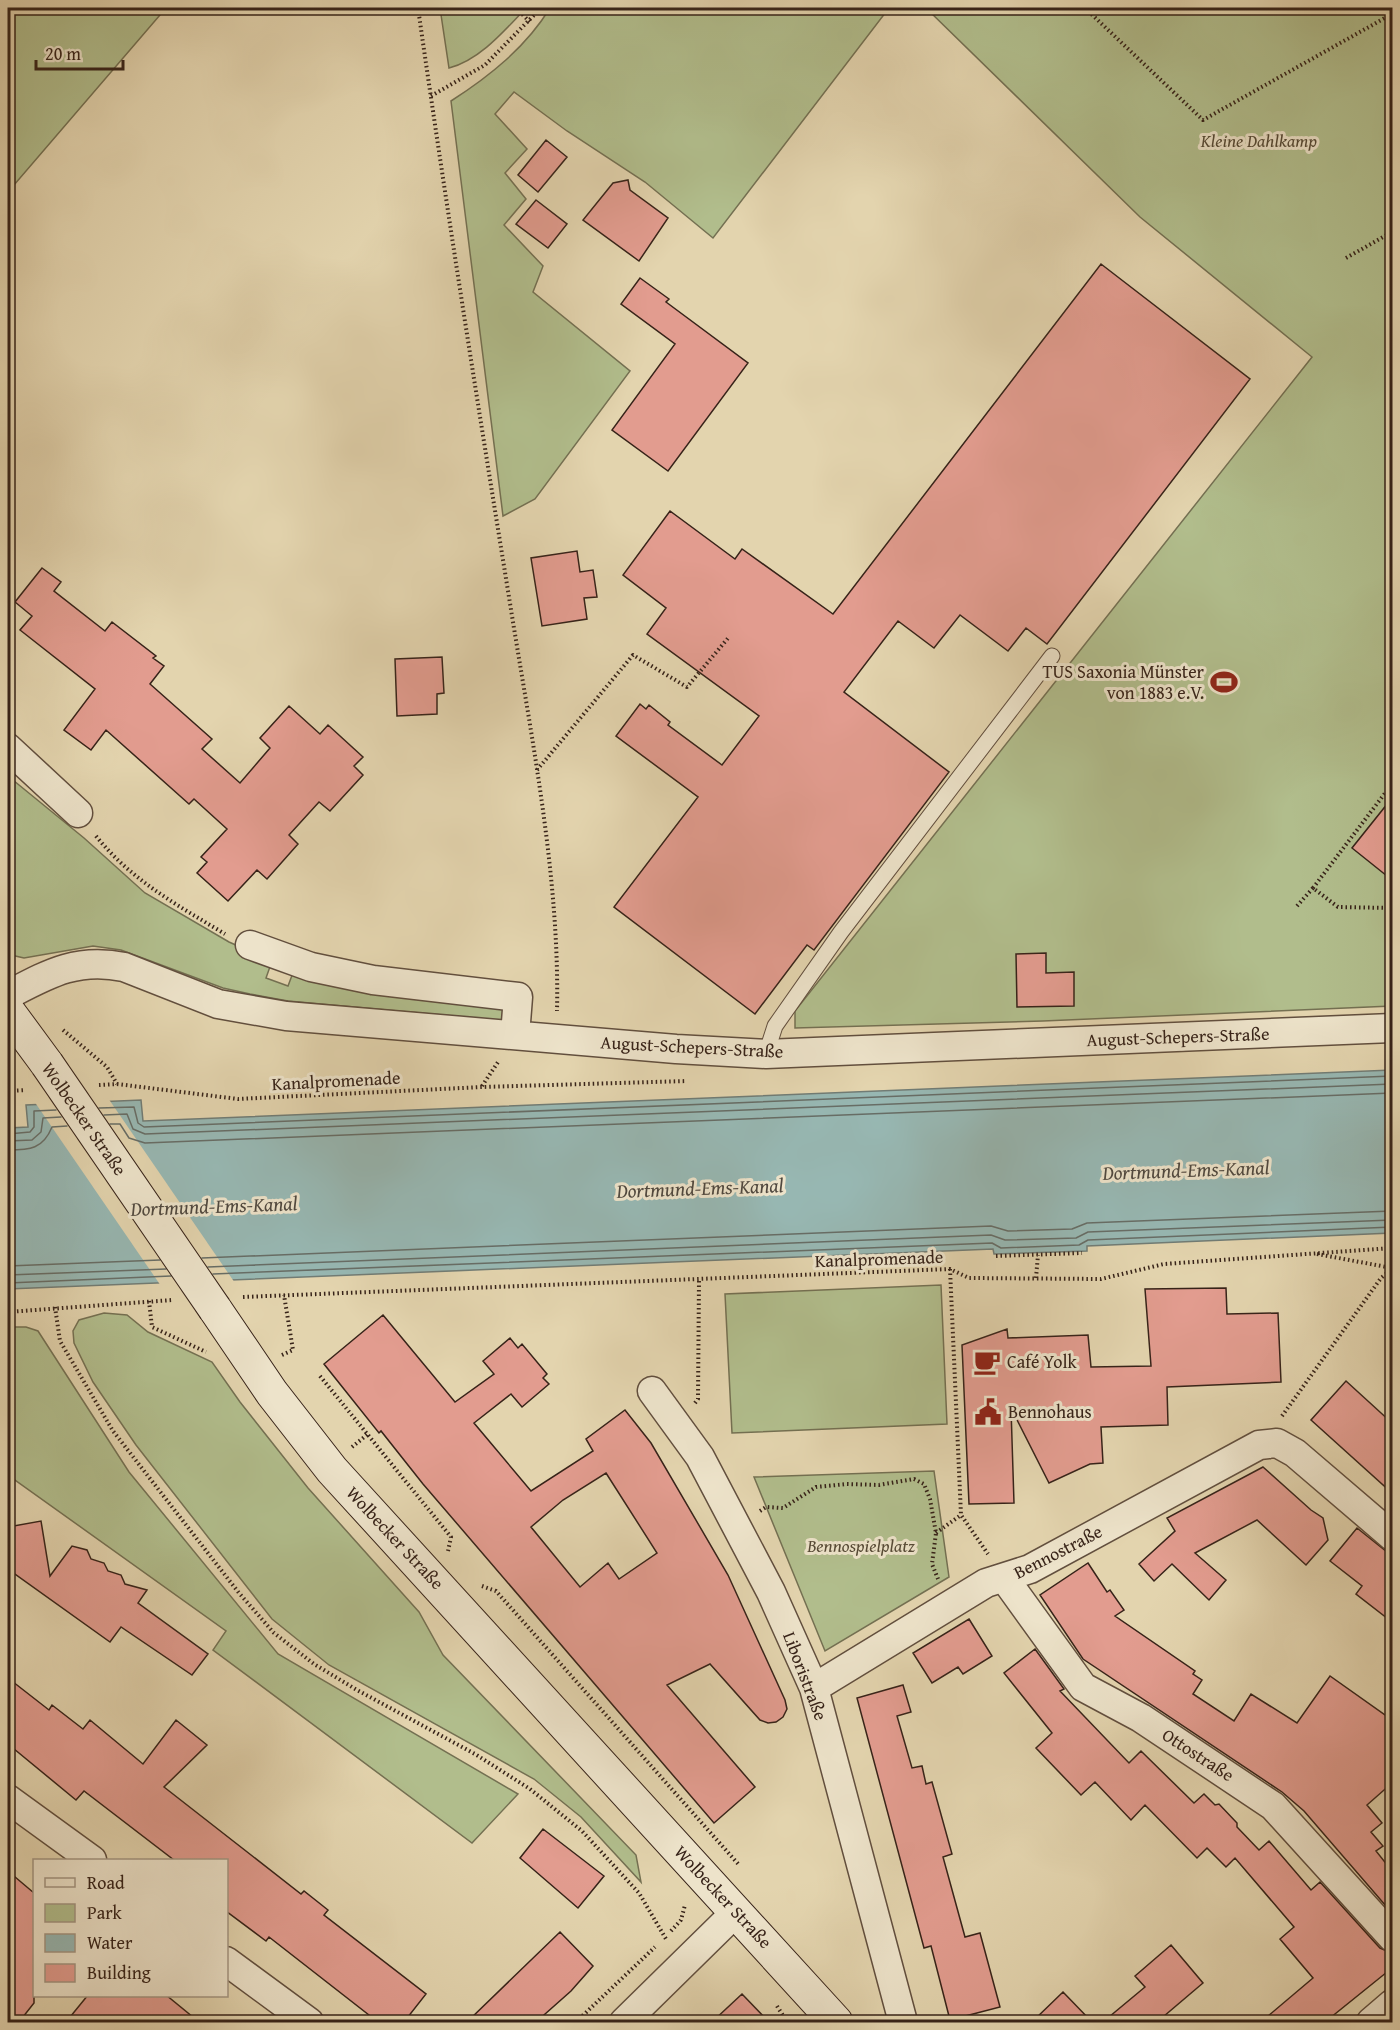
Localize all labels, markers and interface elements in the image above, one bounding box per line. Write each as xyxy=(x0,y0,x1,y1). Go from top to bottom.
scale bar xyxy=(36,33,123,71)
text: 20 m xyxy=(45,40,81,67)
park label: Kleine Dahlkamp xyxy=(1200,127,1317,154)
place label: TUS Saxonia Münster von 1883 e.V. xyxy=(1042,658,1205,706)
sports icon: TUS Saxonia Münster von 1883 e.V. xyxy=(1209,667,1239,697)
street label: August-Schepers-Straße xyxy=(1086,1020,1270,1053)
street label: August-Schepers-Straße xyxy=(600,1028,784,1065)
street label: Wolbecker Straße xyxy=(35,1057,134,1181)
street label: Kanalpromenade xyxy=(271,1064,401,1097)
water label: Dortmund-Ems-Kanal xyxy=(1101,1152,1270,1187)
water label: Dortmund-Ems-Kanal xyxy=(615,1170,784,1205)
water label: Dortmund-Ems-Kanal xyxy=(129,1188,298,1223)
street label: Kanalpromenade xyxy=(814,1243,944,1274)
cafe icon: Café Yolk xyxy=(972,1347,1002,1377)
place label: Café Yolk xyxy=(1007,1348,1077,1375)
public building icon: Bennohaus xyxy=(973,1397,1003,1427)
place label: Bennohaus xyxy=(1008,1398,1092,1425)
street label: Wolbecker Straße xyxy=(340,1480,451,1595)
street label: Bennostraße xyxy=(1009,1518,1107,1585)
park label: Bennospielplatz xyxy=(806,1532,915,1559)
street label: Liboristraße xyxy=(776,1628,835,1724)
street label: Ottostraße xyxy=(1157,1721,1240,1788)
street label: Wolbecker Straße xyxy=(668,1839,779,1954)
legend xyxy=(33,1859,228,1997)
text: Road xyxy=(87,1869,125,1896)
text: Park xyxy=(87,1899,123,1926)
text: Water xyxy=(87,1929,133,1956)
text: Building xyxy=(87,1959,151,1986)

